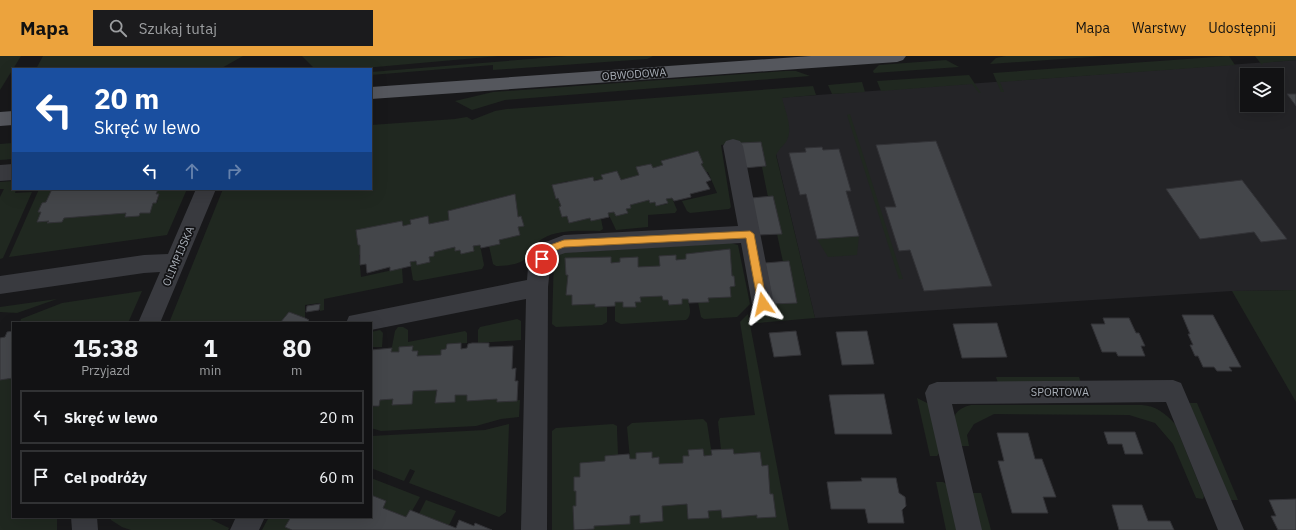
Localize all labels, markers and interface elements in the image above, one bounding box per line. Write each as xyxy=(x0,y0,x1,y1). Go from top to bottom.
search box xyxy=(93,10,373,46)
text: Mapa xyxy=(20,16,69,40)
icon: search xyxy=(107,17,129,39)
text: Szukaj tutaj xyxy=(139,19,217,38)
text: Mapa xyxy=(1075,19,1110,37)
text: Warstwy xyxy=(1132,19,1186,37)
text: Udostępnij xyxy=(1208,19,1276,37)
street label: OBWODOWA xyxy=(601,65,667,83)
map controls xyxy=(1240,68,1284,112)
button: layers xyxy=(1240,68,1284,112)
text: 20 m xyxy=(94,80,159,117)
icon: left xyxy=(28,84,80,136)
text: Skręć w lewo xyxy=(94,116,200,139)
icon: left xyxy=(139,160,161,182)
icon: ahead xyxy=(181,160,203,182)
icon: right xyxy=(223,160,245,182)
street label: OLIMPIJSKA xyxy=(159,224,197,288)
pin xyxy=(525,242,559,276)
icon: arrive xyxy=(531,248,553,270)
position arrow xyxy=(742,283,784,325)
text: 15:38 xyxy=(73,332,138,364)
text: 1 xyxy=(203,332,218,364)
text: 80 xyxy=(282,332,311,364)
text: Przyjazd xyxy=(81,362,130,379)
text: min xyxy=(199,362,221,379)
text: m xyxy=(291,362,302,379)
street label: SPORTOWA xyxy=(1031,385,1089,399)
icon: left xyxy=(30,406,52,428)
text: Skręć w lewo xyxy=(64,408,158,427)
text: 20 m xyxy=(319,408,354,427)
icon: arrive xyxy=(30,466,52,488)
text: Cel podróży xyxy=(64,468,147,487)
text: 60 m xyxy=(319,468,354,487)

